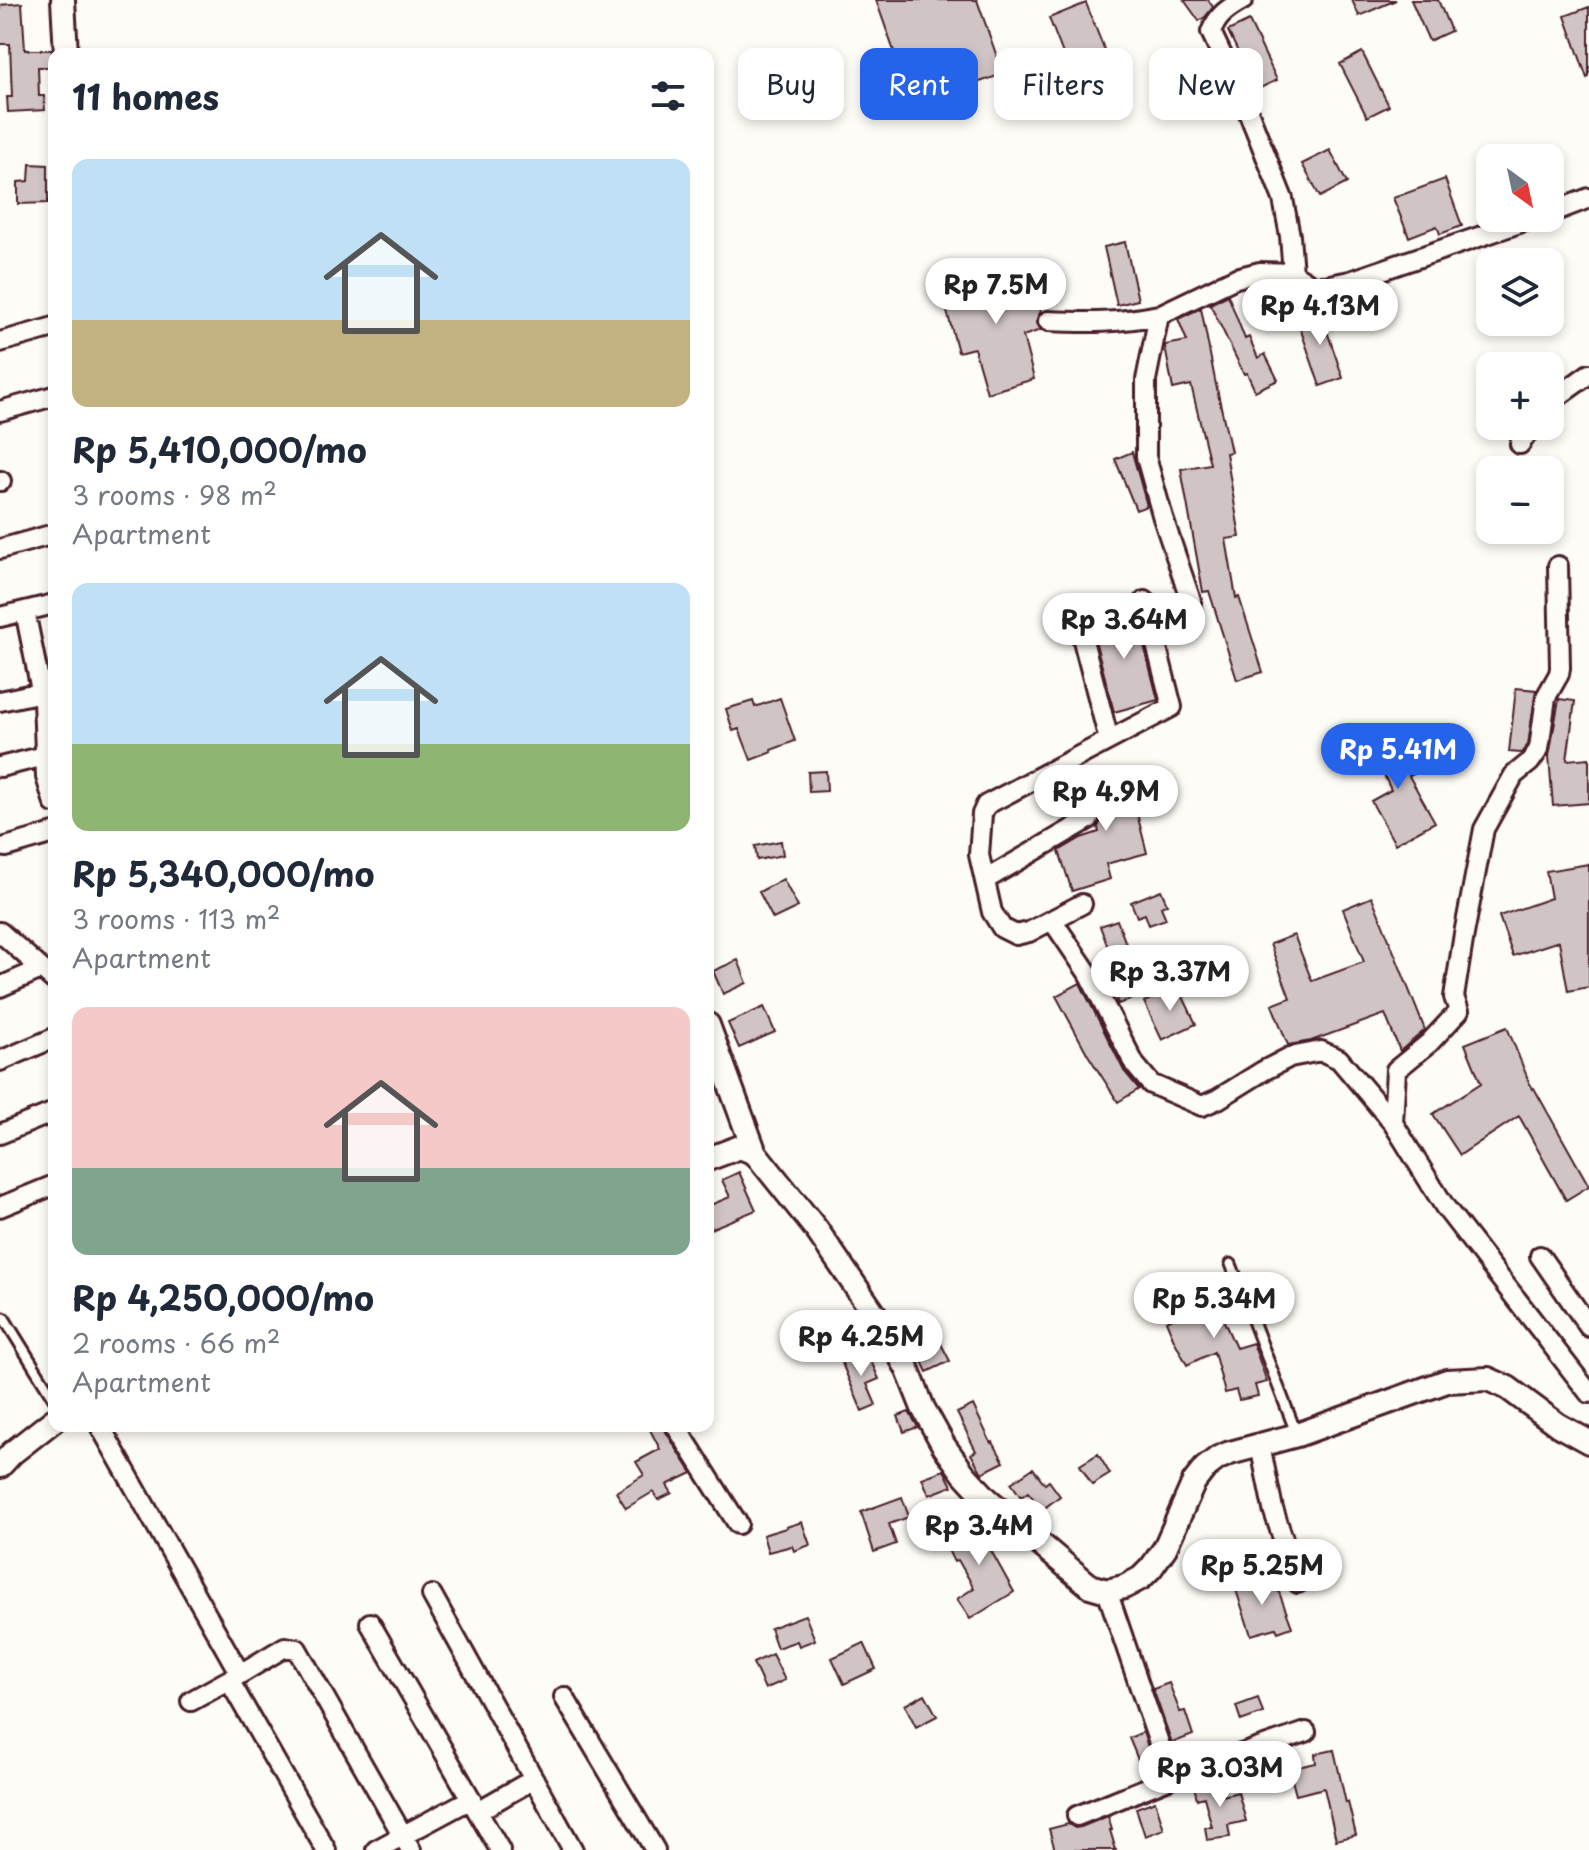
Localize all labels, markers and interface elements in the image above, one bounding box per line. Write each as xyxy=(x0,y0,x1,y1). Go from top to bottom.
chip: Buy xyxy=(738,48,844,120)
chip: Rent xyxy=(860,48,978,120)
chip: Filters xyxy=(994,48,1133,120)
chip: New xyxy=(1149,48,1263,120)
text: 11 homes xyxy=(72,70,219,122)
icon: filters xyxy=(646,74,690,118)
north arrow xyxy=(1476,144,1564,232)
map controls xyxy=(1476,144,1564,544)
icon: home xyxy=(309,211,453,355)
button: layers xyxy=(1476,248,1564,336)
pin: Rp 7.5M xyxy=(922,258,1070,326)
text: Rp 7.5M xyxy=(943,264,1049,303)
pin: Rp 4.13M xyxy=(1237,279,1403,347)
text: Rp 4.13M xyxy=(1260,285,1380,324)
button: + xyxy=(1476,352,1564,440)
text: Rp 5,410,000/mo xyxy=(72,423,367,475)
button: − xyxy=(1476,456,1564,544)
text: 3 rooms · 98 m² xyxy=(72,475,277,514)
text: Apartment xyxy=(72,514,211,553)
pin: Rp 3.64M xyxy=(1041,593,1207,661)
text: Rp 3.64M xyxy=(1060,599,1188,638)
icon: home xyxy=(309,635,453,779)
pin: Rp 5.41M xyxy=(1315,723,1481,791)
text: Rp 5.41M xyxy=(1339,729,1457,768)
pin: Rp 4.9M xyxy=(1032,765,1180,833)
text: Rp 4.9M xyxy=(1052,771,1160,810)
text: Rp 5,340,000/mo xyxy=(72,847,375,899)
text: 3 rooms · 113 m² xyxy=(72,899,280,938)
text: Apartment xyxy=(72,938,211,977)
pin: Rp 3.37M xyxy=(1087,945,1253,1013)
text: Rp 3.37M xyxy=(1109,951,1231,990)
icon: home xyxy=(309,1059,453,1203)
text: Rp 4,250,000/mo xyxy=(72,1271,374,1323)
pin: Rp 5.34M xyxy=(1131,1272,1297,1340)
text: Rp 5.34M xyxy=(1152,1278,1276,1317)
pin: Rp 4.25M xyxy=(778,1310,944,1378)
text: Rp 4.25M xyxy=(798,1316,924,1355)
text: 2 rooms · 66 m² xyxy=(72,1323,281,1362)
text: Apartment xyxy=(72,1362,211,1401)
pin: Rp 3.4M xyxy=(905,1499,1053,1567)
text: Rp 3.4M xyxy=(925,1505,1033,1544)
pin: Rp 5.25M xyxy=(1179,1539,1345,1607)
text: Rp 5.25M xyxy=(1200,1545,1324,1584)
pin: Rp 3.03M xyxy=(1137,1741,1303,1809)
text: Rp 3.03M xyxy=(1157,1747,1283,1786)

